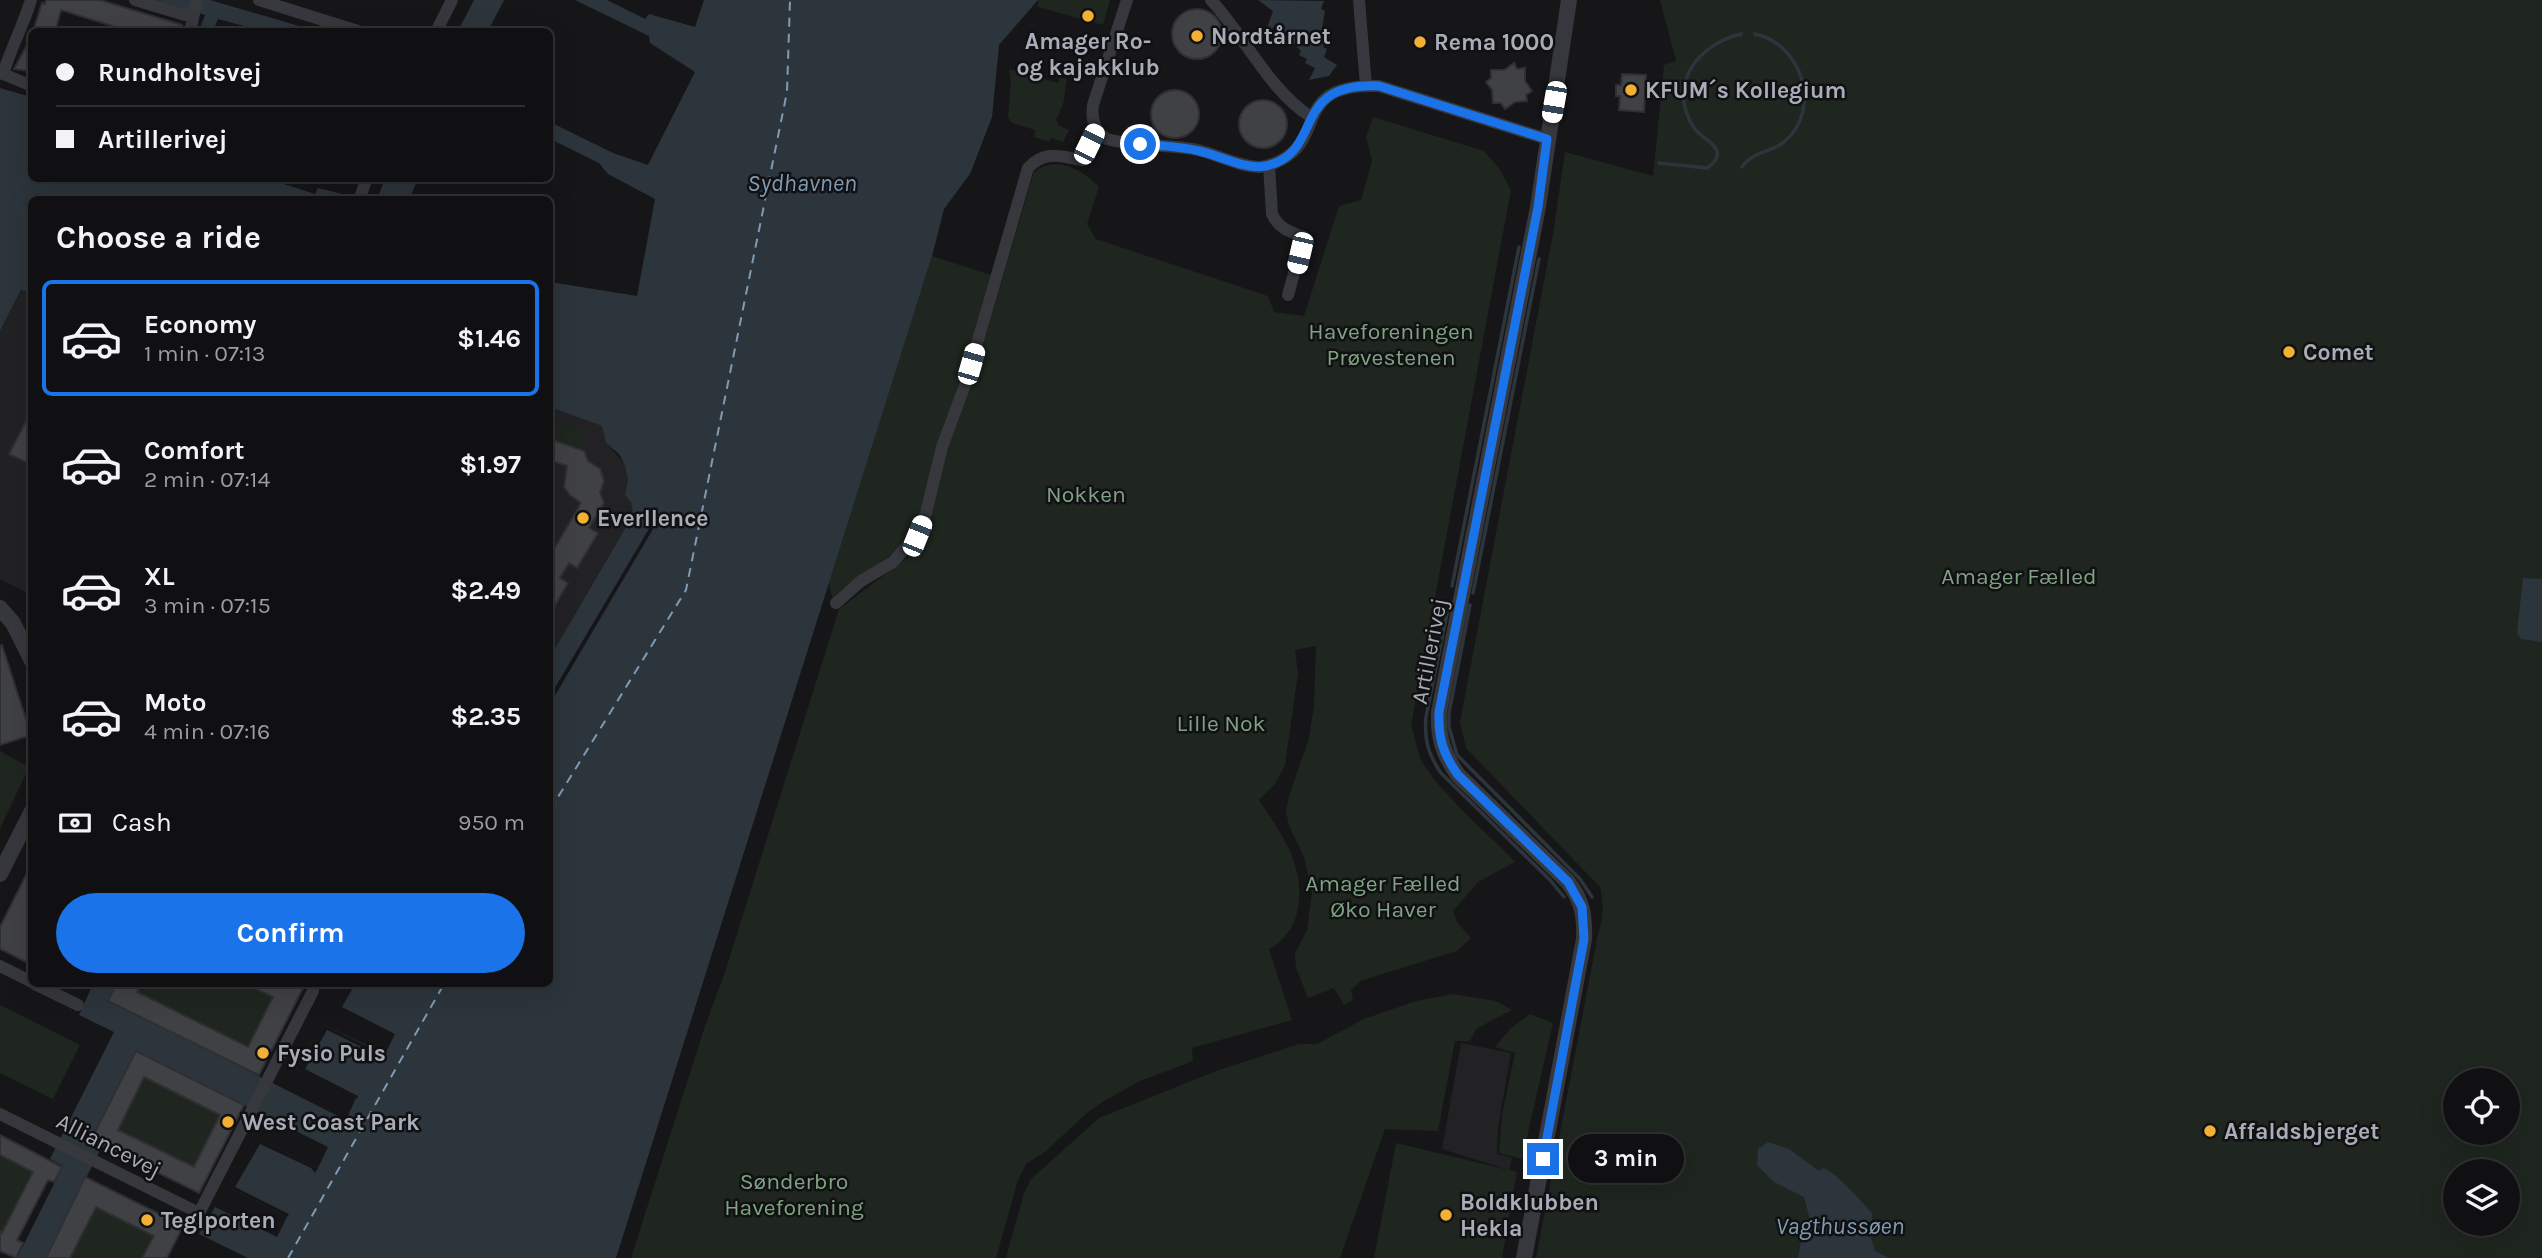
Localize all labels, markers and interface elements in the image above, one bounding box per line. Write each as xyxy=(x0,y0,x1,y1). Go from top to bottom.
marker: Amager Ro- og kajakklub xyxy=(1080,8,1096,24)
place label: Nordtårnet xyxy=(1211,23,1331,50)
place label: Amager Ro- og kajakklub xyxy=(1016,28,1160,81)
marker: Nordtårnet xyxy=(1189,28,1205,44)
place label: Rema 1000 xyxy=(1434,29,1554,56)
marker: Rema 1000 xyxy=(1412,34,1428,50)
text: Rundholtsvej xyxy=(98,57,262,88)
place label: KFUM´s Kollegium xyxy=(1645,77,1846,104)
car xyxy=(1541,79,1568,125)
marker: KFUM´s Kollegium xyxy=(1623,82,1639,98)
car xyxy=(1071,121,1108,167)
text: Artillerivej xyxy=(98,124,228,155)
route start xyxy=(1124,128,1156,160)
water label: Sydhavnen xyxy=(747,169,857,197)
text: Choose a ride xyxy=(56,219,261,256)
car xyxy=(1286,230,1315,276)
icon: car xyxy=(60,307,123,370)
text: Economy xyxy=(144,309,256,340)
park label: Haveforeningen Prøvestenen xyxy=(1308,318,1474,371)
text: $1.46 xyxy=(457,323,521,354)
place label: Comet xyxy=(2303,339,2374,366)
text: 1 min · 07:13 xyxy=(144,340,265,367)
car xyxy=(956,341,987,387)
marker: Comet xyxy=(2281,344,2297,360)
icon: car xyxy=(60,433,123,496)
text: Comfort xyxy=(144,435,245,466)
text: $1.97 xyxy=(459,449,521,480)
text: 2 min · 07:14 xyxy=(144,466,270,493)
park label: Nokken xyxy=(1046,481,1126,508)
place label: Everllence xyxy=(597,505,709,532)
marker: Everllence xyxy=(575,510,591,526)
car xyxy=(900,513,935,559)
icon: car xyxy=(60,559,123,622)
text: XL xyxy=(144,561,175,592)
park label: Amager Fælled xyxy=(1941,563,2097,590)
text: $2.49 xyxy=(450,575,521,606)
text: 3 min · 07:15 xyxy=(144,592,271,619)
street label: Artillerivej xyxy=(1406,596,1453,706)
icon: car xyxy=(60,685,123,748)
text: Moto xyxy=(144,687,206,718)
text: $2.35 xyxy=(450,701,521,732)
park label: Lille Nok xyxy=(1176,710,1266,737)
text: 4 min · 07:16 xyxy=(144,718,270,745)
icon: cash xyxy=(56,804,94,842)
text: Cash xyxy=(112,807,172,838)
text: 950 m xyxy=(458,809,525,836)
park label: Amager Fælled Øko Haver xyxy=(1305,870,1461,923)
button: Confirm xyxy=(56,893,525,973)
place label: Fysio Puls xyxy=(277,1040,386,1067)
marker: Fysio Puls xyxy=(255,1045,271,1061)
map controls xyxy=(2443,1068,2520,1236)
button: locate xyxy=(2443,1068,2520,1145)
street label: Alliancevej xyxy=(52,1108,166,1183)
place label: West Coast Park xyxy=(242,1109,420,1136)
marker: West Coast Park xyxy=(220,1114,236,1130)
place label: Affaldsbjerget xyxy=(2224,1118,2379,1145)
marker: Affaldsbjerget xyxy=(2202,1123,2218,1139)
callout: 3 min xyxy=(1568,1134,1683,1184)
route end xyxy=(1527,1143,1559,1175)
text: 3 min xyxy=(1594,1145,1658,1172)
button: layers xyxy=(2443,1159,2520,1236)
park label: Sønderbro Haveforening xyxy=(724,1168,864,1221)
place label: Boldklubben Hekla xyxy=(1460,1189,1599,1242)
place label: Teglporten xyxy=(161,1207,276,1234)
marker: Boldklubben Hekla xyxy=(1438,1207,1454,1223)
marker: Teglporten xyxy=(139,1212,155,1228)
water label: Vagthussøen xyxy=(1776,1212,1904,1240)

